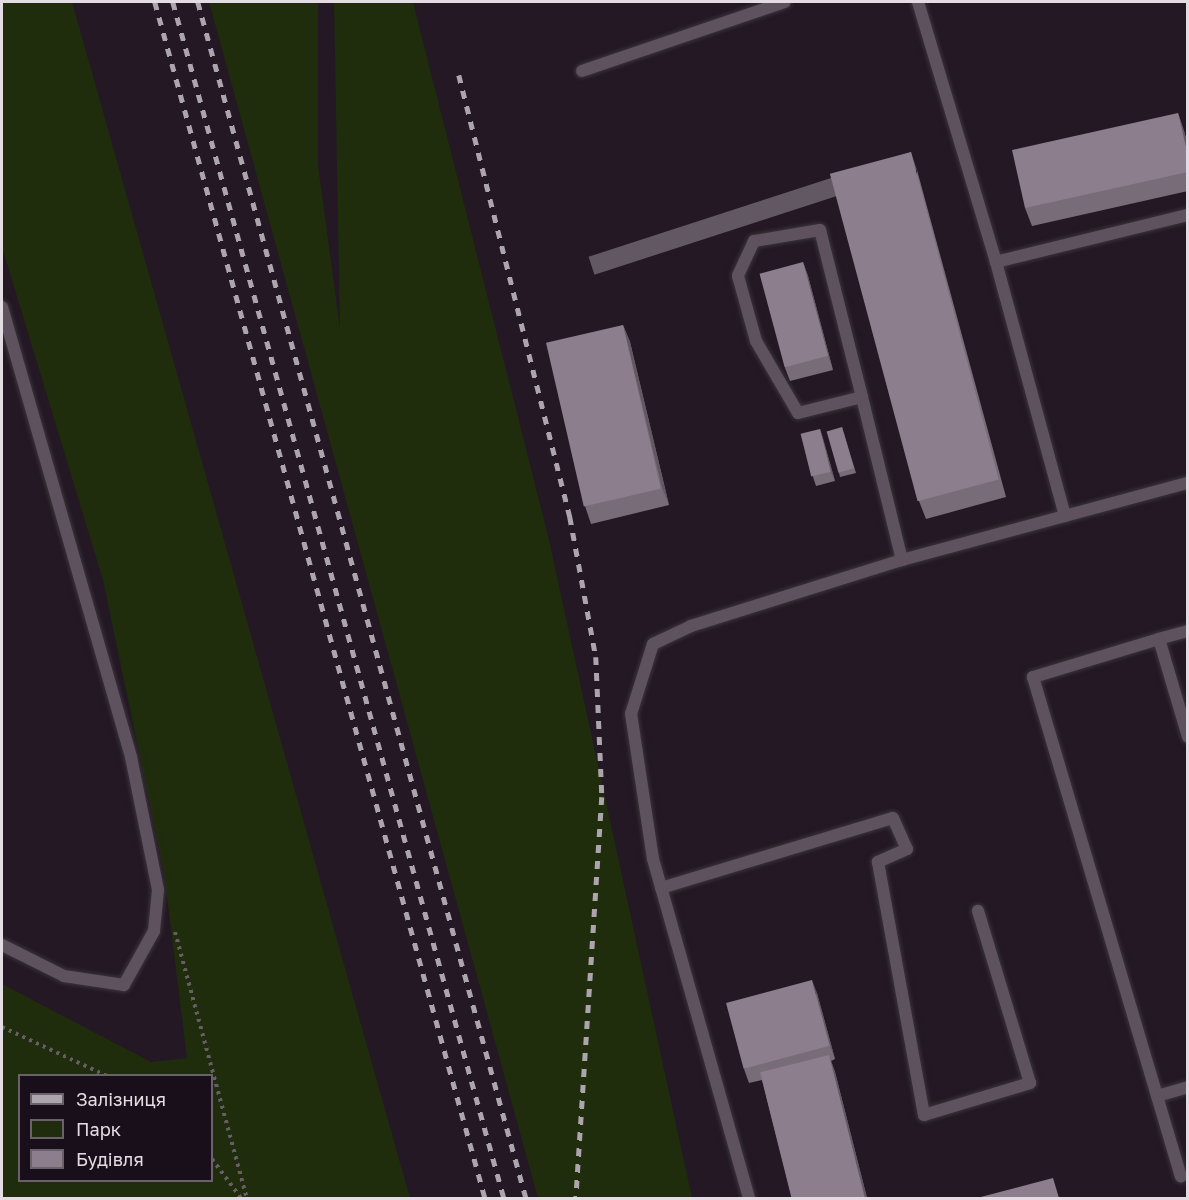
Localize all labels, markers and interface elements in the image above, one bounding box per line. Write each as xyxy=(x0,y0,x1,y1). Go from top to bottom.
legend xyxy=(18,1074,213,1182)
text: Залізниця xyxy=(76,1088,166,1110)
text: Парк xyxy=(76,1118,121,1140)
text: Будівля xyxy=(76,1148,144,1170)

